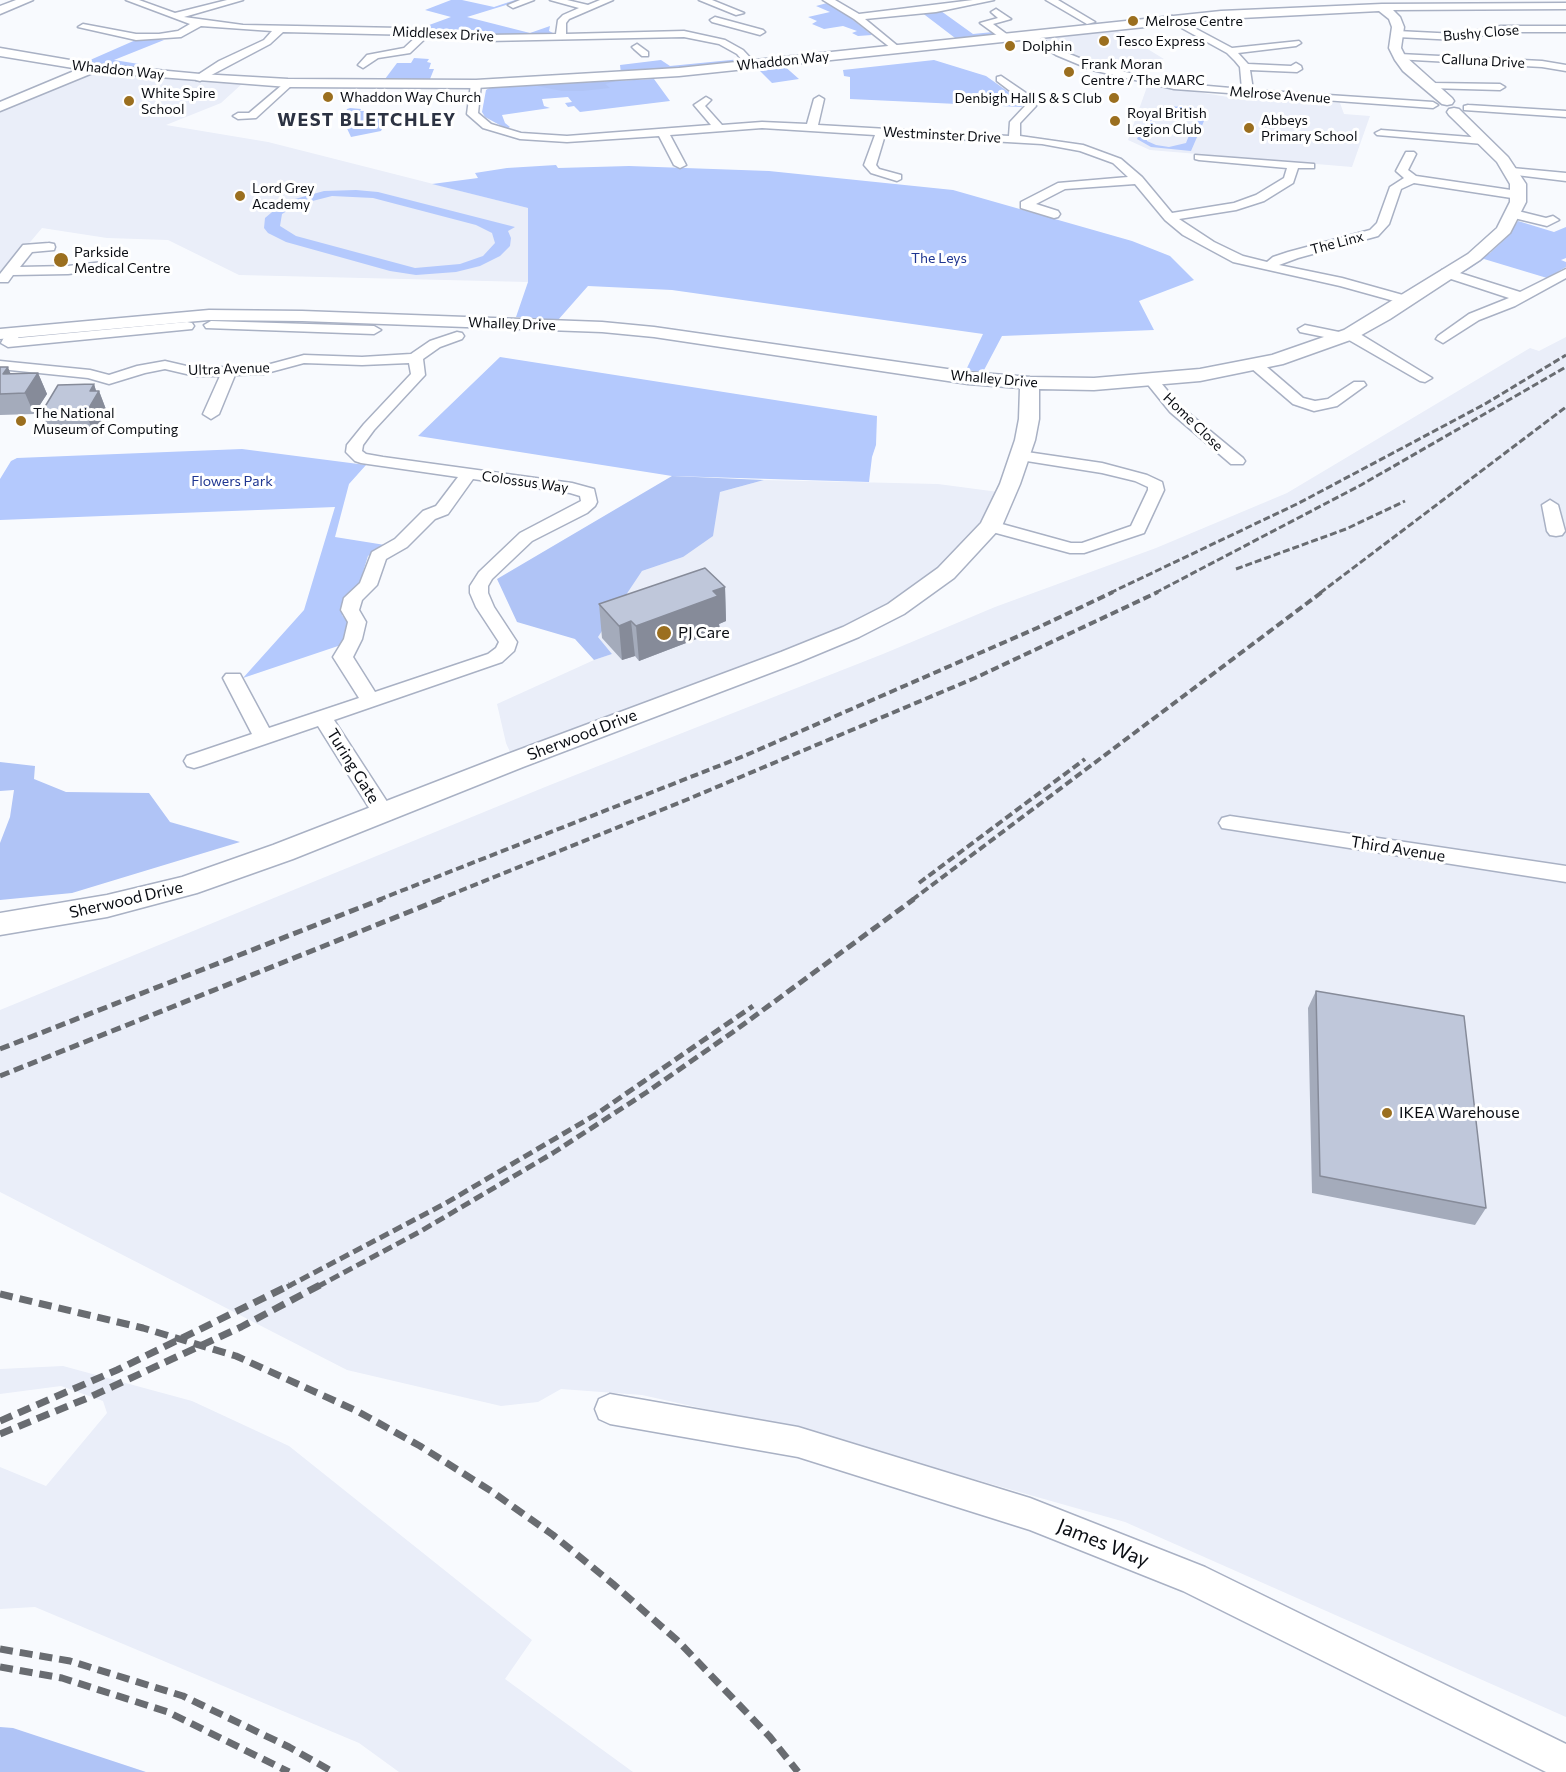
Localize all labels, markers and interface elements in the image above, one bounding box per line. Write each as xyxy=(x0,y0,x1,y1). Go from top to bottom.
place label: Melrose Centre xyxy=(1145,13,1243,29)
marker: Melrose Centre xyxy=(1126,14,1140,28)
street label: Bushy Close xyxy=(1442,21,1520,45)
street label: Middlesex Drive xyxy=(392,23,494,45)
place label: Tesco Express xyxy=(1116,33,1205,49)
marker: Tesco Express xyxy=(1097,34,1111,48)
place label: Dolphin xyxy=(1022,38,1072,54)
marker: Dolphin xyxy=(1003,39,1017,53)
street label: Whaddon Way xyxy=(736,48,830,74)
street label: Calluna Drive xyxy=(1441,50,1525,72)
place label: Frank Moran Centre / The MARC xyxy=(1081,56,1205,88)
street label: Whaddon Way xyxy=(71,57,165,83)
marker: Frank Moran Centre / The MARC xyxy=(1062,65,1076,79)
street label: Melrose Avenue xyxy=(1229,83,1331,107)
place label: White Spire School xyxy=(141,85,215,118)
place label: Whaddon Way Church xyxy=(340,89,481,105)
marker: Whaddon Way Church xyxy=(321,90,335,104)
place label: Denbigh Hall S & S Club xyxy=(955,90,1102,106)
marker: Denbigh Hall S & S Club xyxy=(1107,91,1121,105)
marker: White Spire School xyxy=(122,94,136,108)
place label: Royal British Legion Club xyxy=(1127,105,1207,138)
district label: WEST BLETCHLEY xyxy=(277,109,457,131)
place label: Abbeys Primary School xyxy=(1261,112,1357,144)
marker: Royal British Legion Club xyxy=(1108,114,1122,128)
marker: Abbeys Primary School xyxy=(1242,121,1256,135)
street label: Westminster Drive xyxy=(883,124,1001,146)
place label: Lord Grey Academy xyxy=(252,180,315,212)
marker: Lord Grey Academy xyxy=(233,189,247,203)
street label: The Linx xyxy=(1309,228,1365,258)
place label: Parkside Medical Centre xyxy=(74,244,170,276)
park label: The Leys xyxy=(911,250,967,266)
marker: Parkside Medical Centre xyxy=(52,251,70,269)
street label: Whalley Drive xyxy=(468,314,556,334)
street label: Ultra Avenue xyxy=(188,359,270,379)
street label: Whalley Drive xyxy=(950,367,1038,391)
street label: Home Close xyxy=(1160,389,1226,455)
place label: The National Museum of Computing xyxy=(33,405,178,437)
marker: The National Museum of Computing xyxy=(14,414,28,428)
street label: Colossus Way xyxy=(481,468,569,496)
park label: Flowers Park xyxy=(191,473,273,489)
place label: PJ Care xyxy=(678,623,730,643)
marker: PJ Care xyxy=(655,624,673,642)
street label: Sherwood Drive xyxy=(524,705,640,765)
street label: Turing Gate xyxy=(323,725,383,807)
street label: Third Avenue xyxy=(1349,832,1447,866)
street label: Sherwood Drive xyxy=(67,878,185,922)
place label: IKEA Warehouse xyxy=(1399,1103,1520,1123)
marker: IKEA Warehouse xyxy=(1380,1106,1394,1120)
street label: James Way xyxy=(1053,1514,1153,1572)

